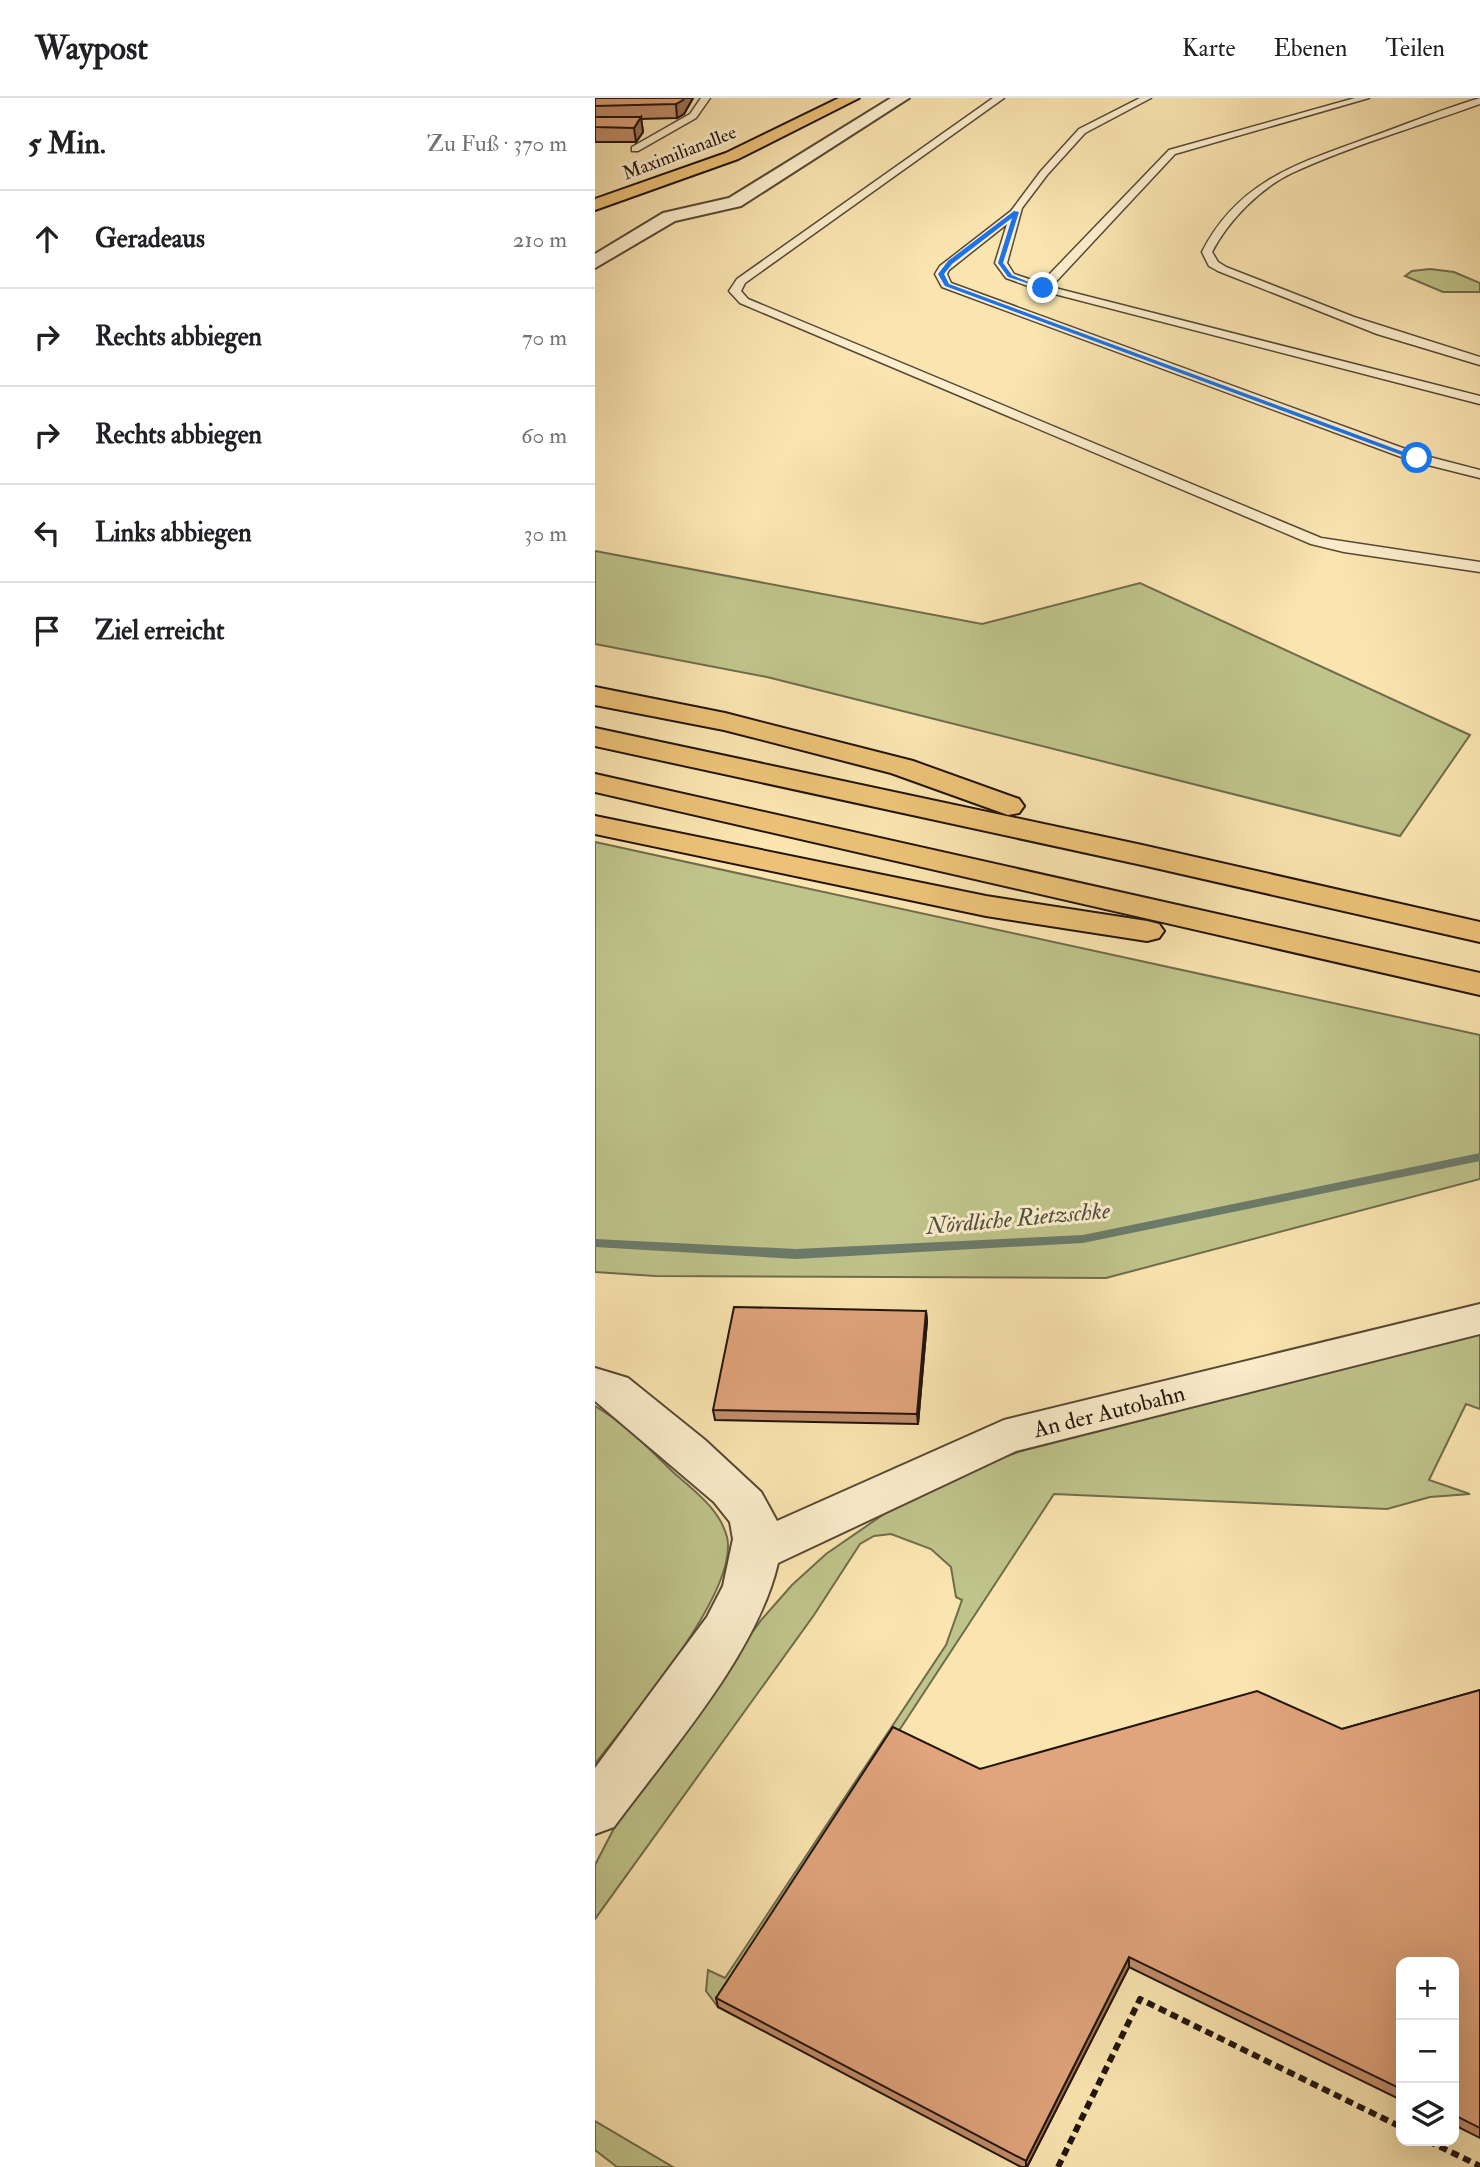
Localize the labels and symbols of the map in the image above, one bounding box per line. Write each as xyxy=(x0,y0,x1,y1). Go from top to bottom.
street label: Maximilianallee xyxy=(619,120,740,186)
route end xyxy=(1027,272,1058,303)
route start xyxy=(1401,442,1432,473)
water label: Nördliche Rietzschke xyxy=(923,1195,1112,1242)
street label: An der Autobahn xyxy=(1029,1379,1188,1445)

